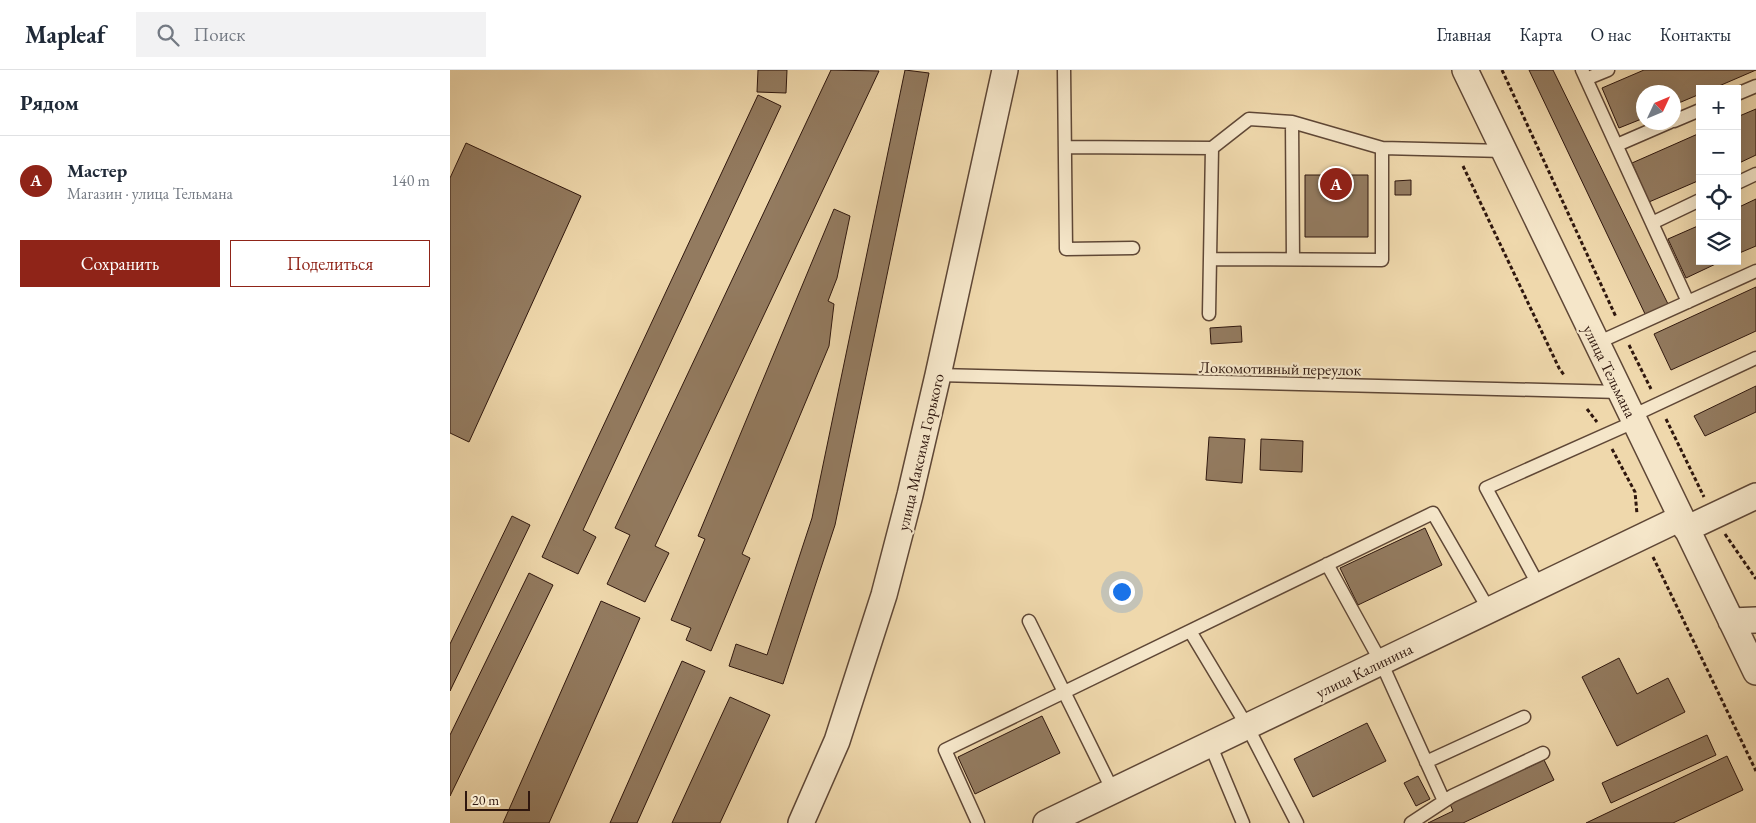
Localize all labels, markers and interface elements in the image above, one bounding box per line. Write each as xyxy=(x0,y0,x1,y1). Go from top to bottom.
search box xyxy=(136,12,486,57)
text: Mapleaf xyxy=(25,19,106,50)
icon: search xyxy=(154,21,182,49)
text: Поиск xyxy=(194,22,245,47)
text: Главная xyxy=(1437,23,1491,46)
text: Карта xyxy=(1519,23,1562,46)
text: О нас xyxy=(1590,23,1632,46)
text: Контакты xyxy=(1660,23,1731,46)
north arrow xyxy=(1636,85,1681,130)
map controls xyxy=(1696,85,1741,265)
button: + xyxy=(1696,85,1741,130)
text: Рядом xyxy=(20,89,79,116)
button: − xyxy=(1696,130,1741,175)
text: Мастер xyxy=(67,158,127,183)
pin: A xyxy=(1320,165,1352,203)
text: A xyxy=(30,170,42,191)
text: 140 m xyxy=(391,170,430,191)
button: locate xyxy=(1696,175,1741,220)
text: Магазин · улица Тельмана xyxy=(67,183,233,204)
button: layers xyxy=(1696,220,1741,265)
button: Сохранить xyxy=(20,240,220,287)
button: Поделиться xyxy=(230,240,430,287)
street label: улица Тельмана xyxy=(1578,321,1641,422)
street label: Локомотивный переулок xyxy=(1199,357,1362,380)
street label: улица Максима Горького xyxy=(892,371,949,533)
your location xyxy=(1109,579,1135,605)
street label: улица Калинина xyxy=(1312,638,1417,703)
scale bar xyxy=(465,788,530,811)
text: 20 m xyxy=(472,791,499,809)

